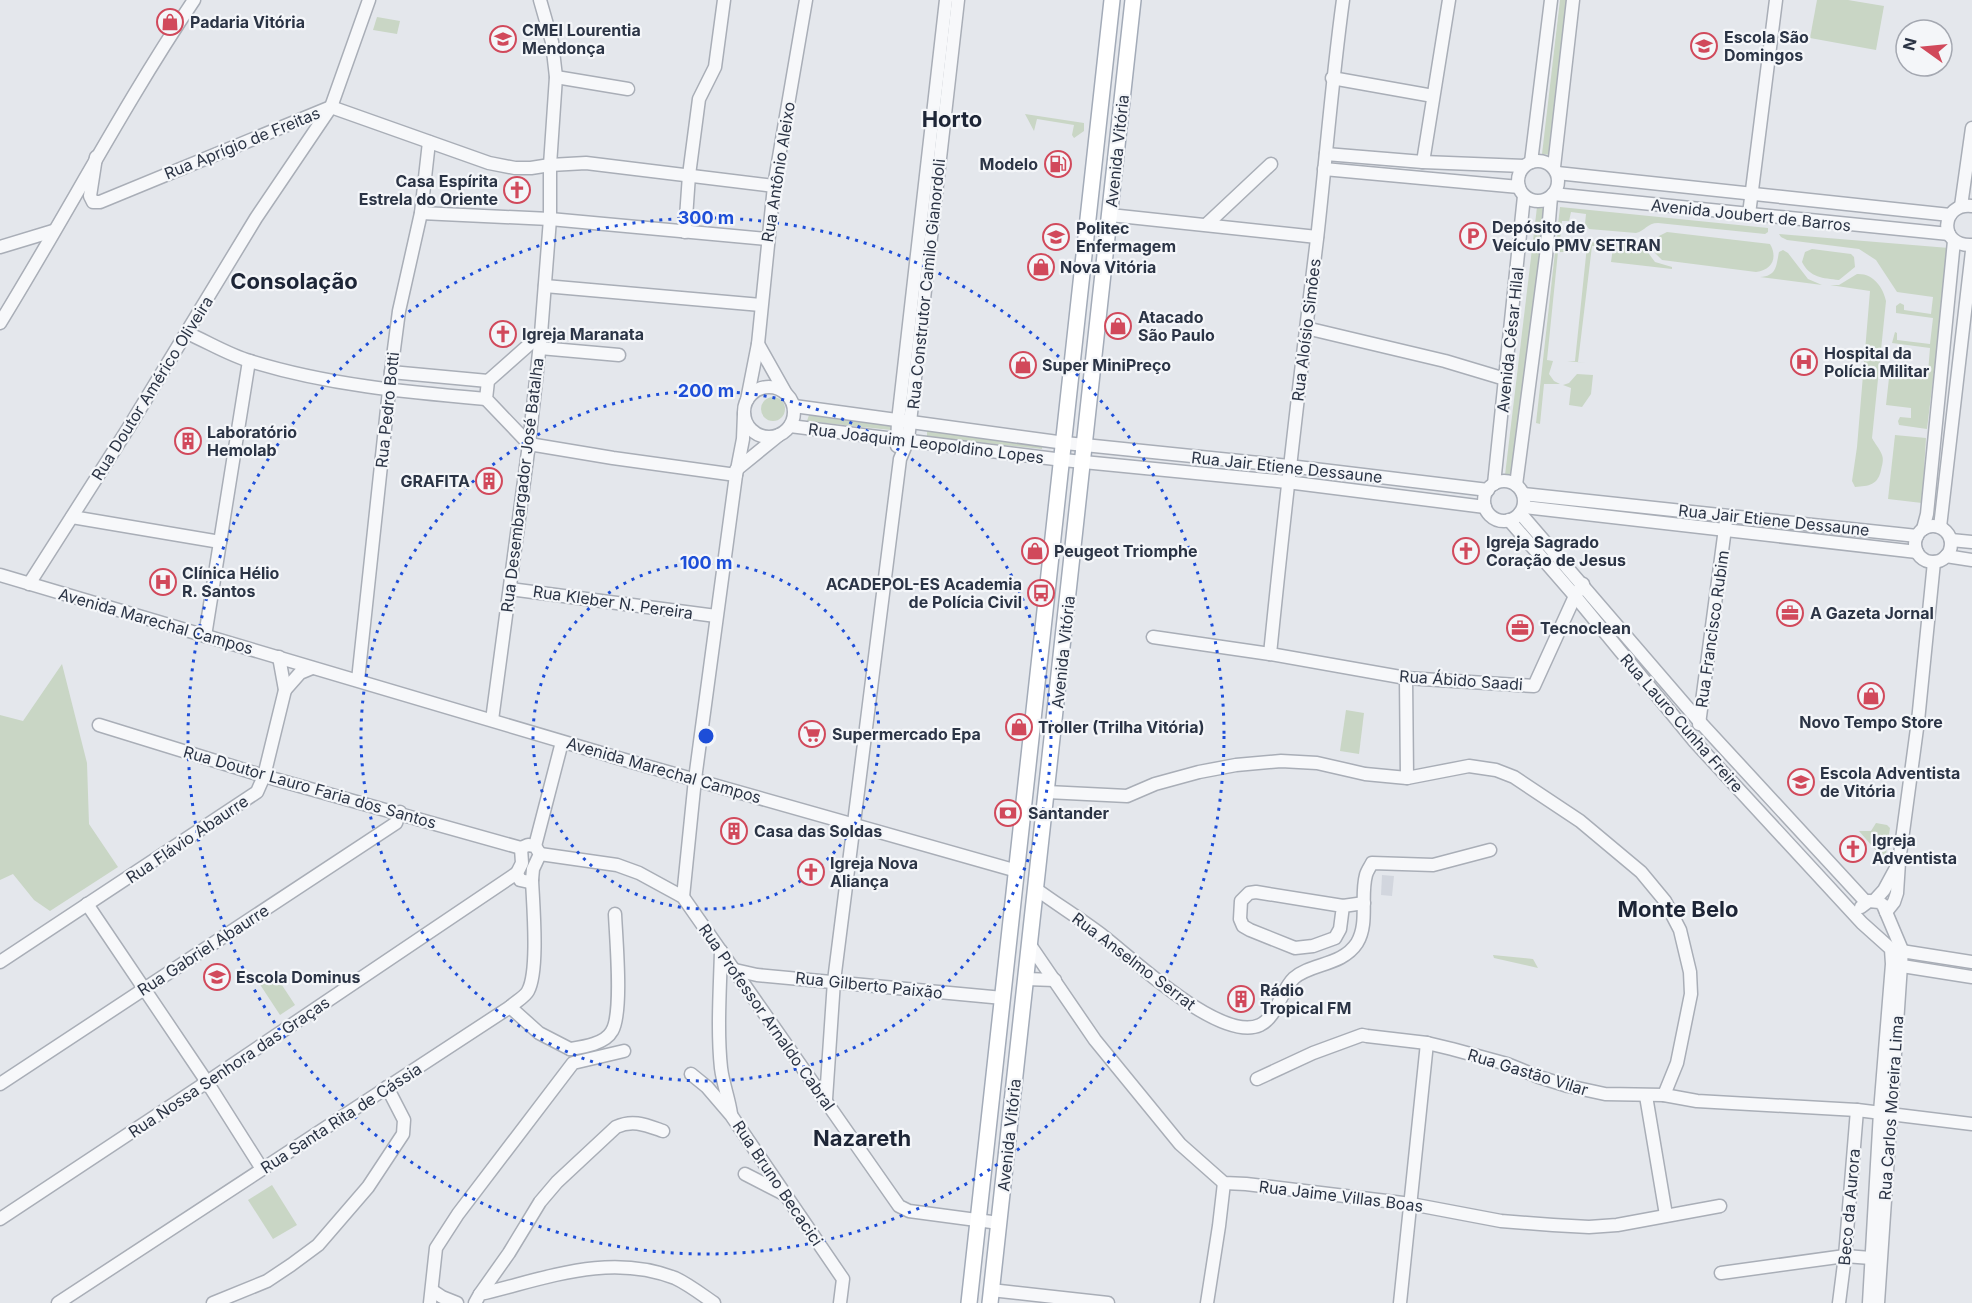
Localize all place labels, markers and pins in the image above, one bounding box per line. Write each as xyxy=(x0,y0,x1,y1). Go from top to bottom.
shop icon: Padaria Vitória xyxy=(155,7,185,37)
place label: Padaria Vitória xyxy=(190,12,305,32)
place label: CMEI Lourentia Mendonça xyxy=(522,20,641,58)
school or university icon: CMEI Lourentia Mendonça xyxy=(488,24,518,54)
place label: Escola São Domingos xyxy=(1724,27,1809,65)
school or university icon: Escola São Domingos xyxy=(1689,31,1719,61)
fuel station icon: Modelo xyxy=(1043,149,1073,179)
place label: Modelo xyxy=(980,154,1038,174)
place label: Casa Espírita Estrela do Oriente xyxy=(359,171,498,209)
church icon: Casa Espírita Estrela do Oriente xyxy=(502,175,532,205)
place label: Depósito de Veículo PMV SETRAN xyxy=(1492,217,1661,255)
place label: Politec Enfermagem xyxy=(1076,218,1176,256)
parking icon: Depósito de Veículo PMV SETRAN xyxy=(1458,221,1488,251)
school or university icon: Politec Enfermagem xyxy=(1041,222,1071,252)
shop icon: Nova Vitória xyxy=(1026,252,1056,282)
place label: Nova Vitória xyxy=(1060,257,1156,277)
place label: Atacado São Paulo xyxy=(1138,307,1215,345)
shop icon: Atacado São Paulo xyxy=(1103,311,1133,341)
church icon: Igreja Maranata xyxy=(488,319,518,349)
place label: Igreja Maranata xyxy=(522,324,644,344)
place label: Hospital da Polícia Militar xyxy=(1824,343,1930,381)
hospital icon: Hospital da Polícia Militar xyxy=(1789,347,1819,377)
shop icon: Super MiniPreço xyxy=(1008,350,1038,380)
place label: Super MiniPreço xyxy=(1042,355,1171,375)
place label: Laboratório Hemolab xyxy=(207,422,297,460)
building icon: Laboratório Hemolab xyxy=(173,426,203,456)
building icon: GRAFITA xyxy=(474,466,504,496)
place label: GRAFITA xyxy=(400,471,470,491)
place label: Igreja Sagrado Coração de Jesus xyxy=(1486,532,1626,570)
shop icon: Peugeot Triomphe xyxy=(1020,536,1050,566)
church icon: Igreja Sagrado Coração de Jesus xyxy=(1451,536,1481,566)
place label: Peugeot Triomphe xyxy=(1054,541,1198,561)
place label: Clínica Hélio R. Santos xyxy=(182,563,280,601)
hospital icon: Clínica Hélio R. Santos xyxy=(148,567,178,597)
place label: ACADEPOL-ES Academia de Polícia Civil xyxy=(826,574,1022,612)
bus stop icon: ACADEPOL-ES Academia de Polícia Civil xyxy=(1026,578,1056,608)
office icon: A Gazeta Jornal xyxy=(1775,598,1805,628)
place label: A Gazeta Jornal xyxy=(1810,603,1934,623)
office icon: Tecnoclean xyxy=(1505,613,1535,643)
place label: Tecnoclean xyxy=(1540,618,1631,638)
shop icon: Novo Tempo Store xyxy=(1856,681,1886,711)
shop icon: Troller (Trilha Vitória) xyxy=(1004,712,1034,742)
place label: Novo Tempo Store xyxy=(1799,712,1943,732)
place label: Troller (Trilha Vitória) xyxy=(1038,717,1204,737)
supermarket icon: Supermercado Epa xyxy=(797,719,827,749)
place label: Supermercado Epa xyxy=(832,724,981,744)
centre of rings xyxy=(696,726,716,746)
place label: Escola Adventista de Vitória xyxy=(1820,763,1960,801)
school or university icon: Escola Adventista de Vitória xyxy=(1786,767,1816,797)
bank icon: Santander xyxy=(993,798,1023,828)
place label: Santander xyxy=(1028,803,1110,823)
building icon: Casa das Soldas xyxy=(719,816,749,846)
place label: Casa das Soldas xyxy=(754,821,882,841)
place label: Igreja Adventista xyxy=(1872,830,1957,868)
church icon: Igreja Adventista xyxy=(1838,834,1868,864)
place label: Igreja Nova Aliança xyxy=(830,853,918,891)
church icon: Igreja Nova Aliança xyxy=(796,857,826,887)
school or university icon: Escola Dominus xyxy=(202,962,232,992)
place label: Escola Dominus xyxy=(236,967,361,987)
place label: Rádio Tropical FM xyxy=(1260,980,1351,1018)
building icon: Rádio Tropical FM xyxy=(1226,984,1256,1014)

